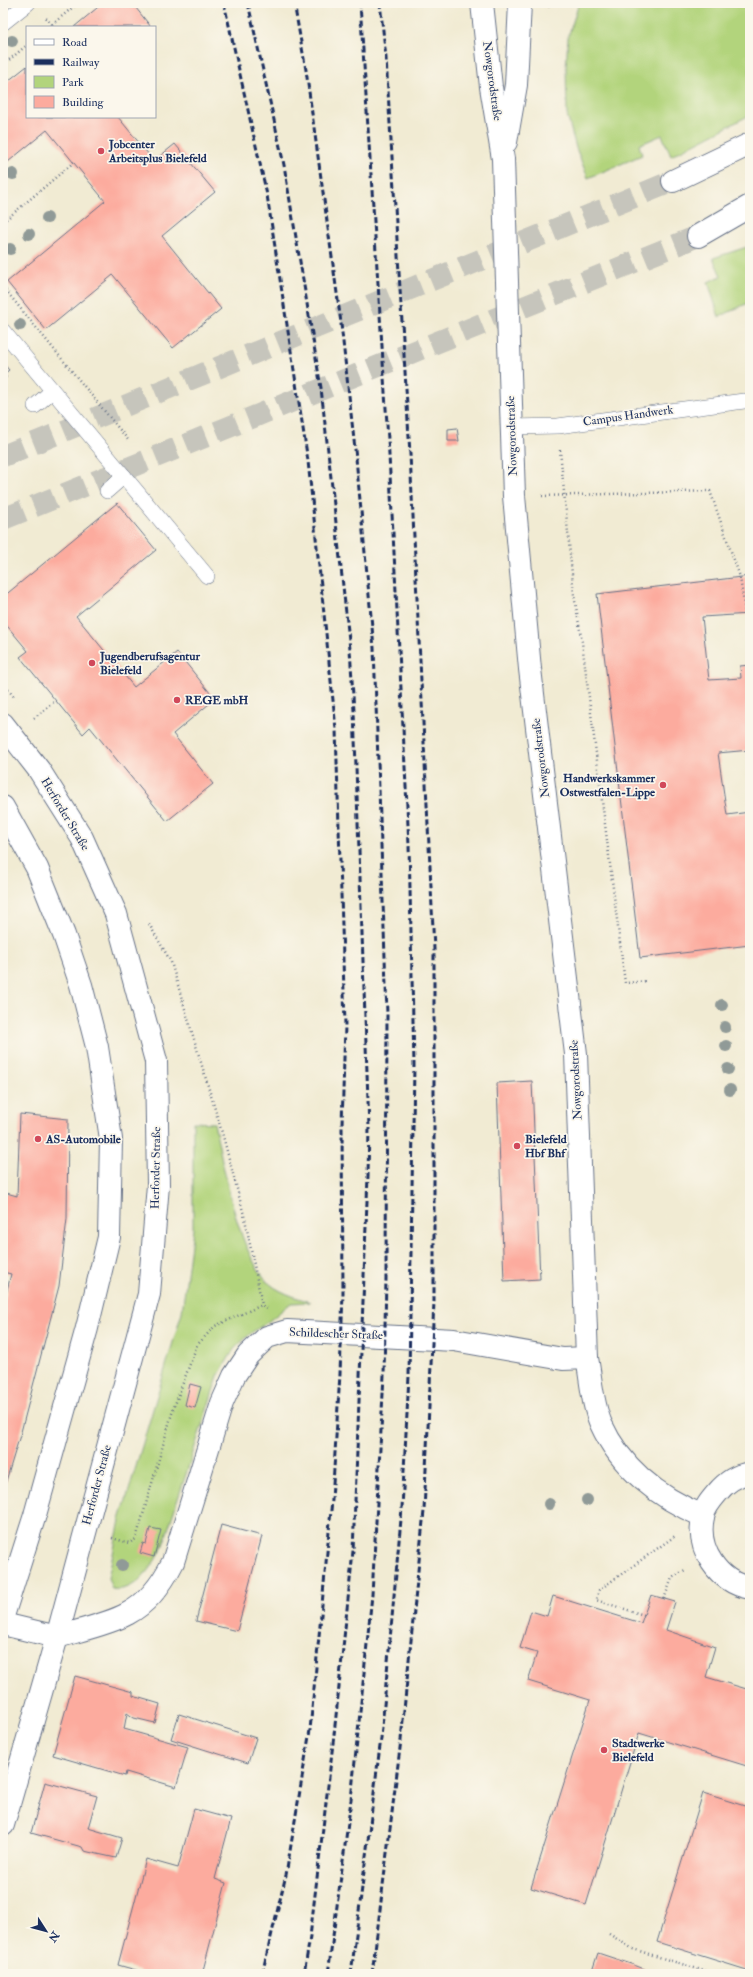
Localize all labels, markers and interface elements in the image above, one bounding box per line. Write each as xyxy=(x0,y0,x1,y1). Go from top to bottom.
legend xyxy=(26,26,156,118)
text: Road xyxy=(62,35,87,50)
street label: Nowgorodstraße xyxy=(479,40,505,122)
text: Railway xyxy=(62,55,100,70)
text: Park xyxy=(62,75,84,90)
text: Building xyxy=(62,95,105,110)
place label: Jobcenter Arbeitsplus Bielefeld xyxy=(108,137,207,166)
marker: Jobcenter Arbeitsplus Bielefeld xyxy=(96,146,106,156)
street label: Nowgorodstraße xyxy=(503,396,521,476)
street label: Campus Handwerk xyxy=(582,402,674,430)
place label: Jugendberufsagentur Bielefeld xyxy=(99,649,200,678)
marker: Jugendberufsagentur Bielefeld xyxy=(87,658,97,668)
place label: REGE mbH xyxy=(185,693,248,708)
marker: REGE mbH xyxy=(172,695,182,705)
street label: Nowgorodstraße xyxy=(529,717,553,799)
place label: Handwerkskammer Ostwestfalen-Lippe xyxy=(560,771,656,800)
street label: Herforder Straße xyxy=(37,775,93,853)
marker: Handwerkskammer Ostwestfalen-Lippe xyxy=(658,780,668,790)
street label: Nowgorodstraße xyxy=(566,1040,586,1120)
street label: Herforder Straße xyxy=(148,1127,164,1209)
place label: AS-Automobile xyxy=(45,1132,122,1147)
place label: Bielefeld Hbf Bhf xyxy=(525,1132,567,1161)
marker: AS-Automobile xyxy=(33,1134,43,1144)
marker: Bielefeld Hbf Bhf xyxy=(512,1141,522,1151)
street label: Schildescher Straße xyxy=(289,1325,383,1343)
street label: Herforder Straße xyxy=(79,1443,115,1527)
place label: Stadtwerke Bielefeld xyxy=(612,1736,666,1765)
marker: Stadtwerke Bielefeld xyxy=(599,1745,609,1755)
north arrow xyxy=(26,1911,66,1951)
text: N xyxy=(45,1928,62,1945)

